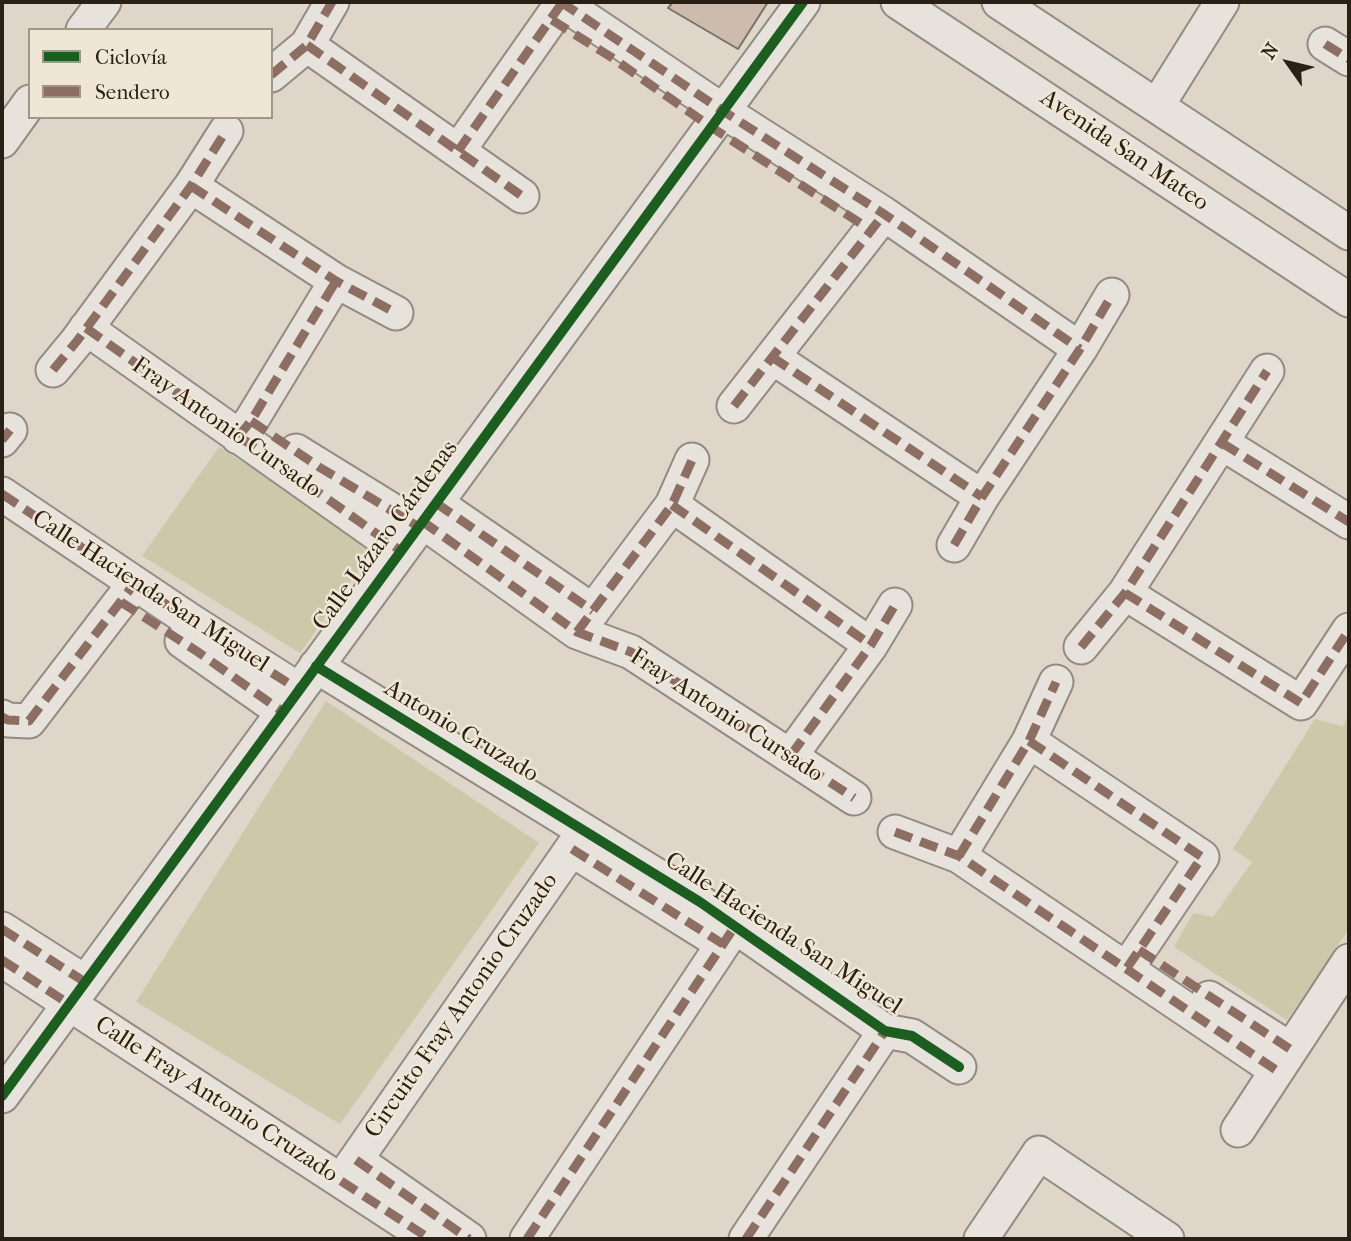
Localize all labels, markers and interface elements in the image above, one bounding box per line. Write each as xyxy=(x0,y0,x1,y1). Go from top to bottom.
legend xyxy=(28,28,273,119)
north arrow xyxy=(1253,28,1323,98)
text: N xyxy=(1257,39,1284,63)
text: Ciclovía xyxy=(95,45,167,69)
text: Sendero xyxy=(95,80,170,104)
street label: Avenida San Mateo xyxy=(1034,84,1214,218)
street label: Fray Antonio Cursado xyxy=(126,352,326,504)
street label: Calle Lázaro Cárdenas xyxy=(307,435,465,637)
street label: Calle Hacienda San Miguel xyxy=(26,505,274,679)
street label: Fray Antonio Cursado xyxy=(624,643,828,789)
street label: Antonio Cruzado xyxy=(379,675,543,789)
street label: Calle Hacienda San Miguel xyxy=(659,847,907,1021)
street label: Circuito Fray Antonio Cruzado xyxy=(359,868,565,1144)
street label: Calle Fray Antonio Cruzado xyxy=(89,1011,343,1189)

